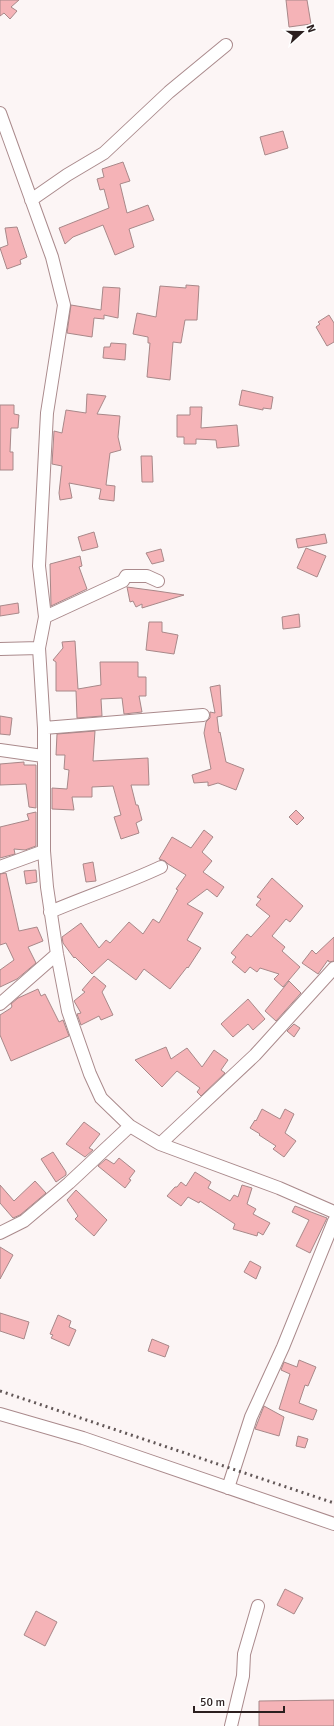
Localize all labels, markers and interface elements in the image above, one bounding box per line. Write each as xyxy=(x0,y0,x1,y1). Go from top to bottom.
north arrow xyxy=(282,12,322,52)
text: N xyxy=(303,23,318,34)
scale bar xyxy=(194,1688,284,1714)
text: 50 m xyxy=(200,1695,225,1710)

